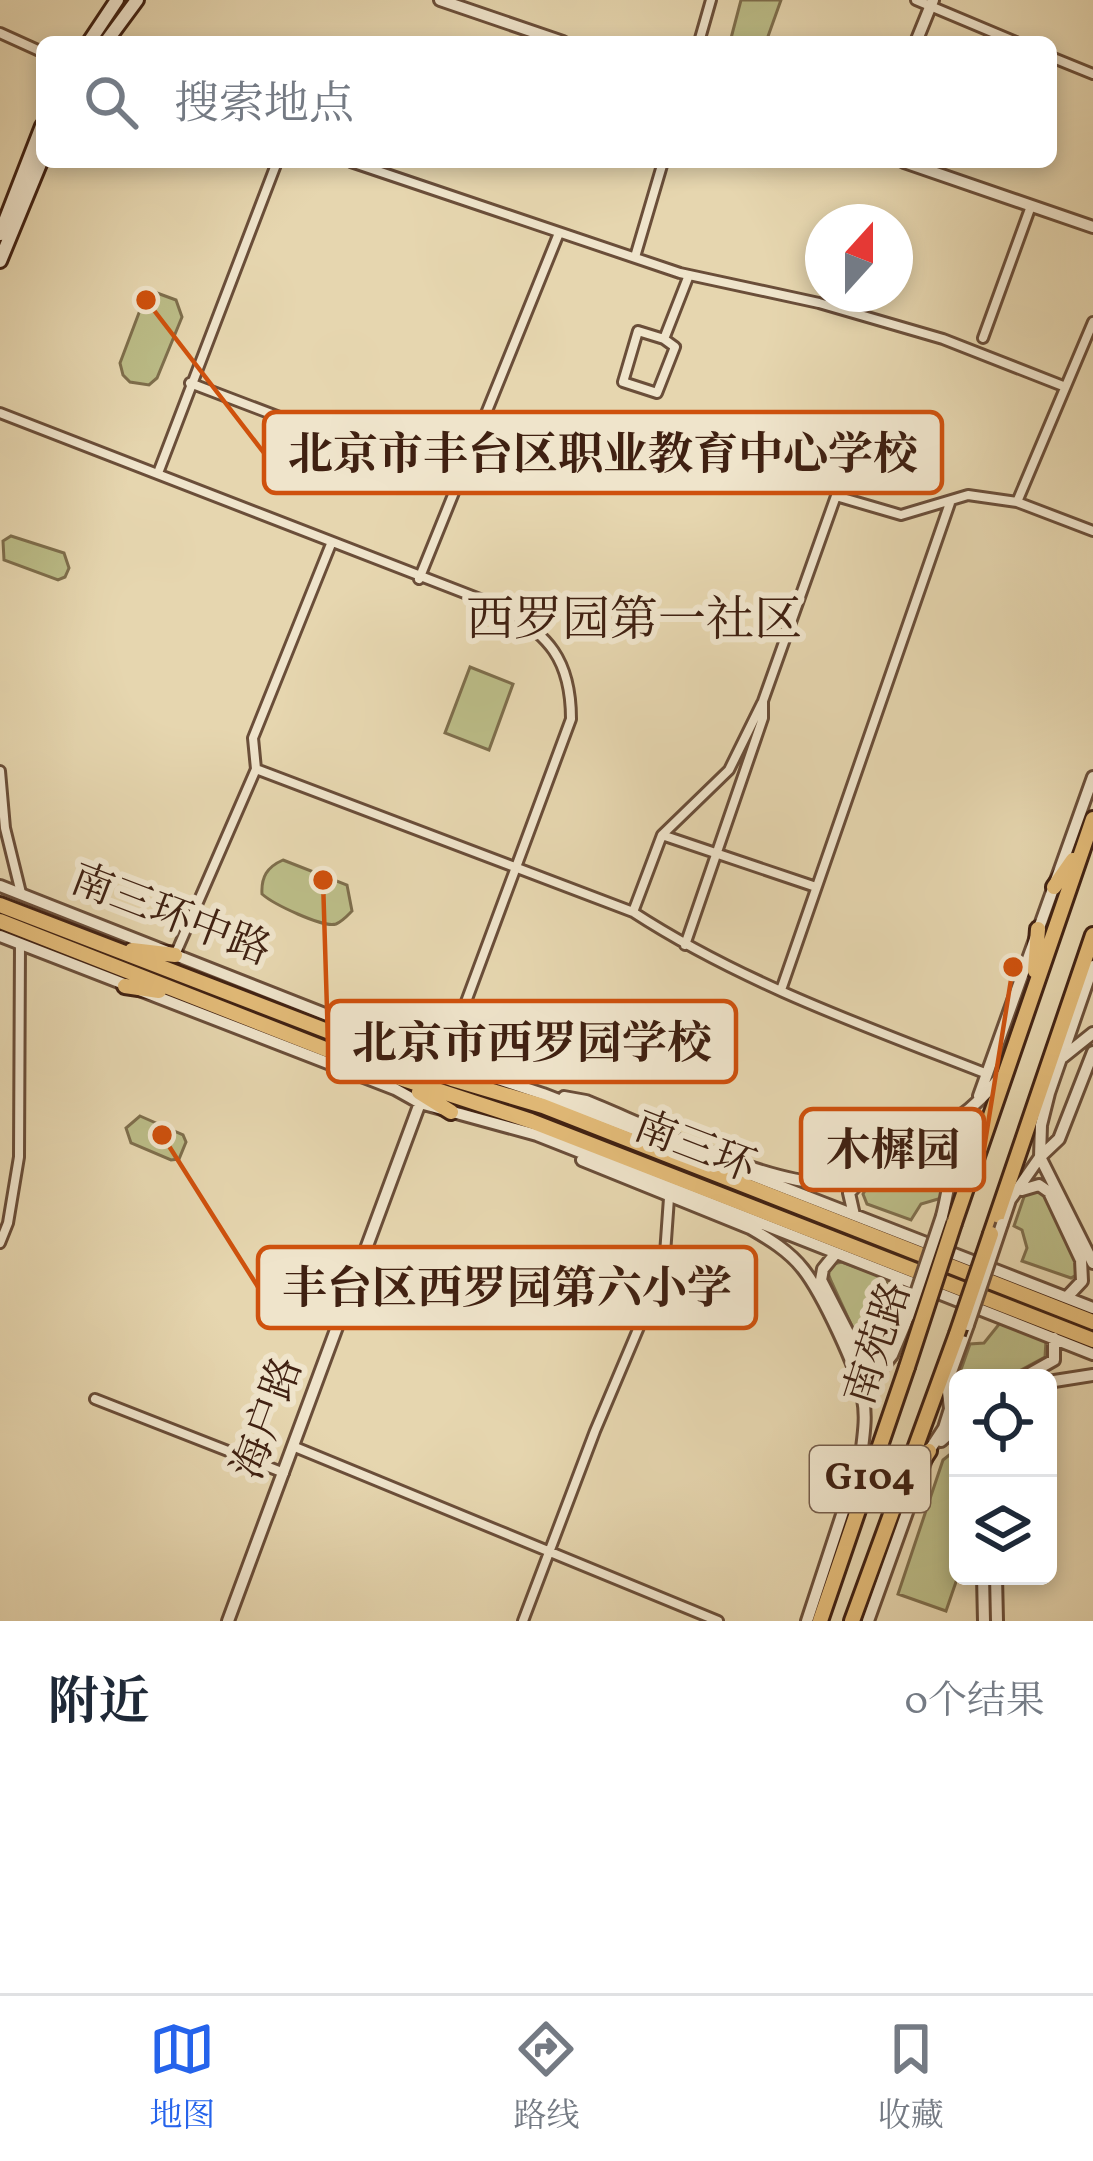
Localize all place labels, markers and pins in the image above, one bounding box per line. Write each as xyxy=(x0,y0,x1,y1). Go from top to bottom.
callout: 北京市丰台区职业教育中心学校 xyxy=(264,412,942,493)
callout: 北京市西罗园学校 xyxy=(328,1001,736,1082)
callout: 木樨园 xyxy=(801,1109,984,1190)
callout: 丰台区西罗园第六小学 xyxy=(258,1247,756,1328)

